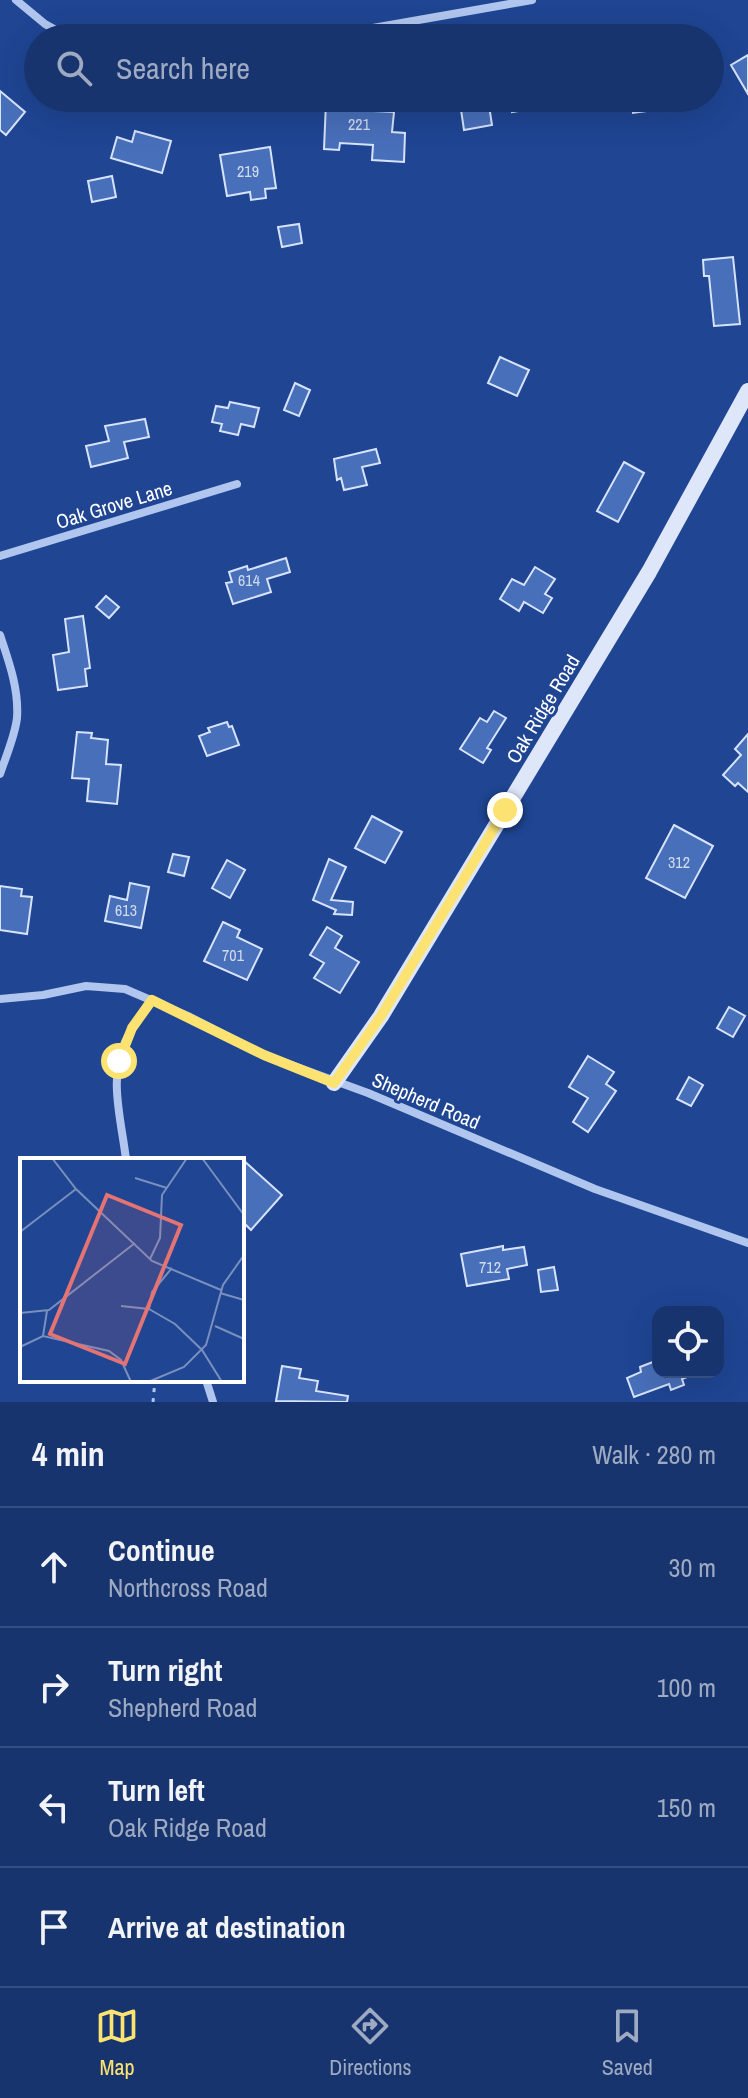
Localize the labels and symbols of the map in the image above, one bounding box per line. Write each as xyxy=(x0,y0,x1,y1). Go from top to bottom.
house number: 221 xyxy=(348,113,371,135)
house number: 219 xyxy=(237,160,259,182)
street label: Oak Grove Lane xyxy=(52,474,175,535)
house number: 614 xyxy=(238,569,260,591)
street label: Oak Ridge Road xyxy=(500,649,586,768)
route end xyxy=(487,792,523,828)
house number: 312 xyxy=(668,851,690,873)
house number: 613 xyxy=(115,899,137,921)
house number: 701 xyxy=(222,944,245,966)
route start xyxy=(101,1043,137,1079)
street label: Shepherd Road xyxy=(368,1066,484,1135)
inset map xyxy=(20,1158,244,1382)
house number: 712 xyxy=(479,1256,501,1278)

